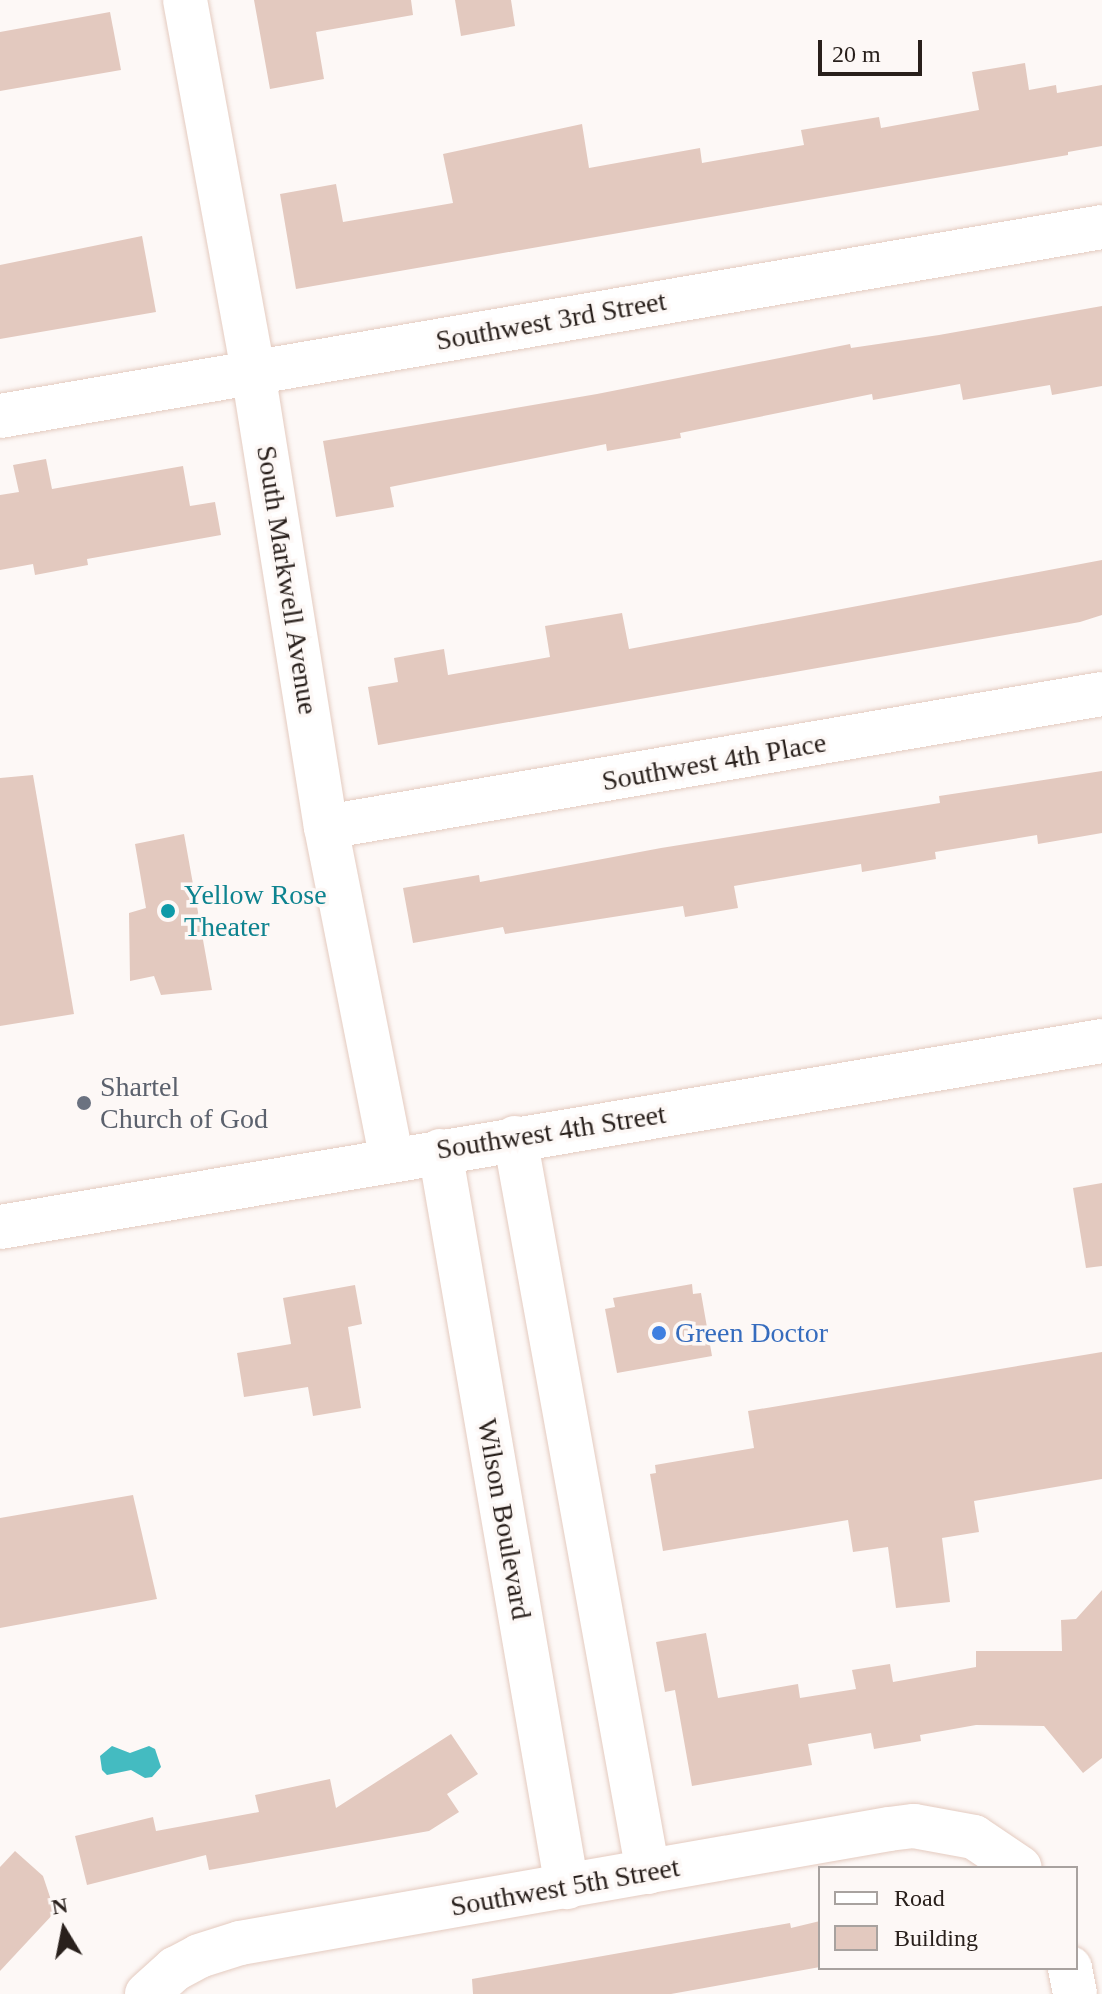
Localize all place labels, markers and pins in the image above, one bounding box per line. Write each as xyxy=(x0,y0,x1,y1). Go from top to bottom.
place label: Yellow Rose Theater xyxy=(184,878,327,944)
marker: Yellow Rose Theater xyxy=(159,902,177,920)
place label: Shartel Church of God xyxy=(100,1070,268,1136)
marker: Shartel Church of God xyxy=(75,1094,93,1112)
place label: Green Doctor xyxy=(675,1316,828,1350)
marker: Green Doctor xyxy=(650,1324,668,1342)

